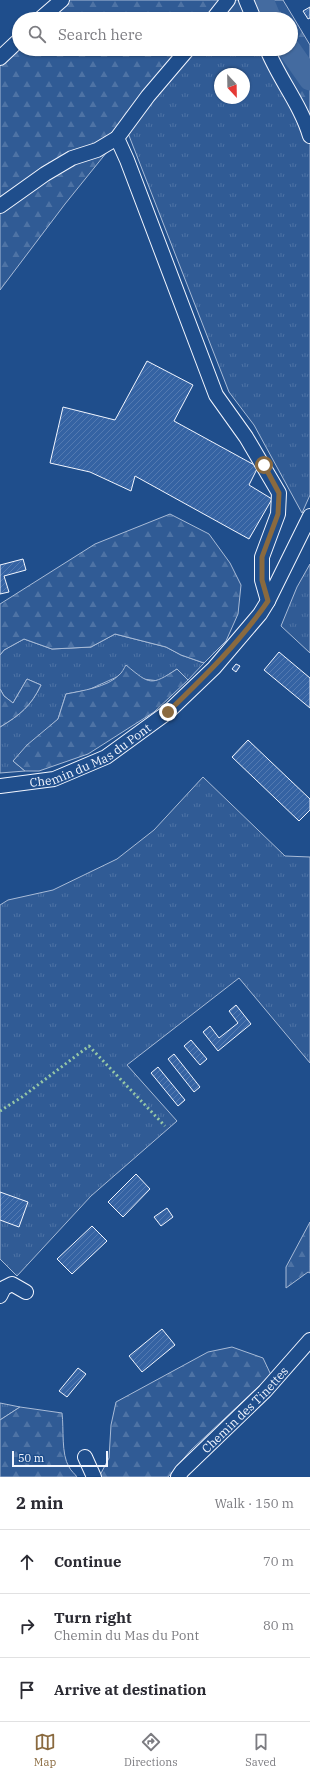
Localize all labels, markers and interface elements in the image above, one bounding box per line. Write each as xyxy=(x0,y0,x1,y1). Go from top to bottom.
search box xyxy=(12,12,298,56)
icon: search xyxy=(26,23,48,45)
text: Search here xyxy=(58,25,143,44)
north arrow xyxy=(214,68,250,104)
route start xyxy=(255,456,273,474)
route end xyxy=(159,703,177,721)
street label: Chemin du Mas du Pont xyxy=(29,720,153,790)
street label: Chemin des Tinettes xyxy=(198,1363,291,1456)
scale bar xyxy=(12,1449,108,1468)
text: 50 m xyxy=(18,1451,44,1465)
text: 2 min xyxy=(16,1492,64,1514)
text: Walk · 150 m xyxy=(215,1495,294,1512)
icon: ahead xyxy=(16,1551,38,1573)
text: Continue xyxy=(54,1552,121,1571)
text: 70 m xyxy=(263,1553,294,1570)
text: Turn right xyxy=(54,1608,132,1627)
icon: right xyxy=(16,1615,38,1637)
text: 80 m xyxy=(263,1617,294,1634)
text: Chemin du Mas du Pont xyxy=(54,1627,199,1644)
icon: arrive xyxy=(16,1679,38,1701)
text: Arrive at destination xyxy=(54,1680,206,1699)
tab: Map xyxy=(34,1731,56,1769)
tab: Directions xyxy=(124,1731,178,1769)
tab: Saved xyxy=(245,1731,276,1769)

